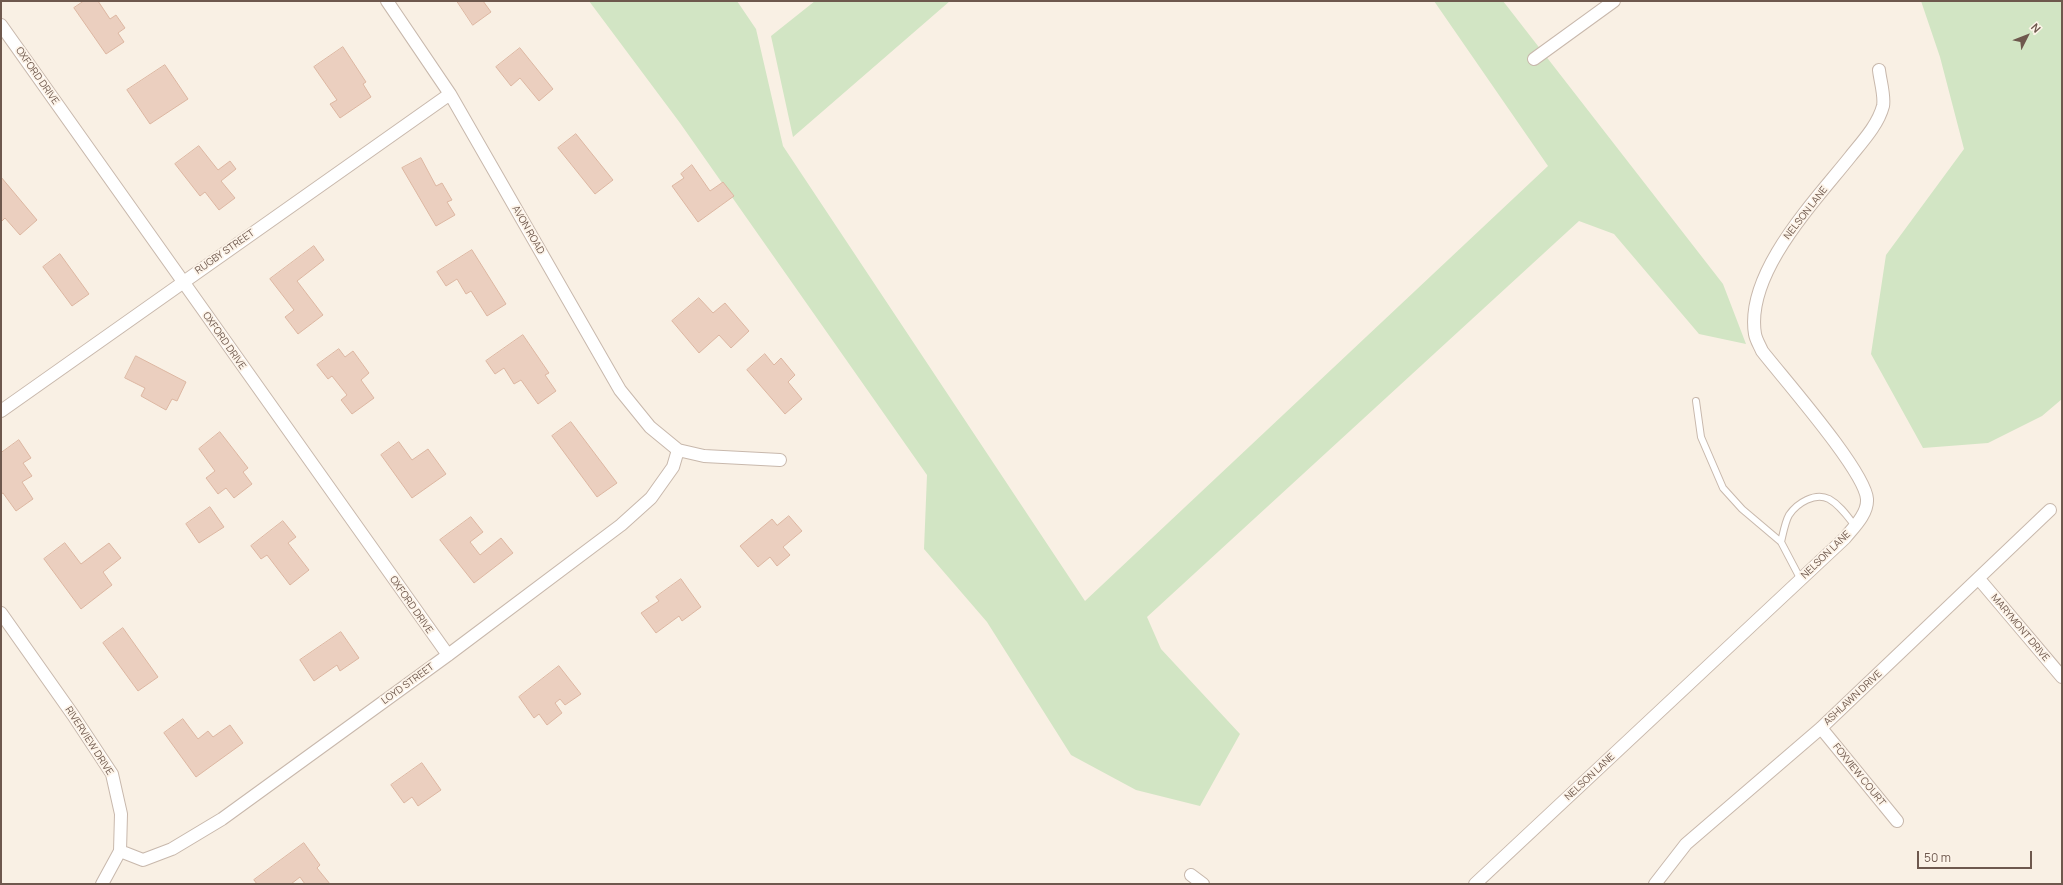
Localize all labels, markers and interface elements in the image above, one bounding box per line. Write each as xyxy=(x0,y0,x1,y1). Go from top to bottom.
north arrow xyxy=(2007,16,2047,56)
text: N xyxy=(2028,20,2045,36)
street label: OXFORD DRIVE xyxy=(13,45,61,107)
street label: NELSON LANE xyxy=(1782,184,1830,242)
street label: AVON ROAD xyxy=(509,204,547,256)
street label: RUGBY STREET xyxy=(193,227,257,277)
street label: OXFORD DRIVE xyxy=(200,310,248,372)
street label: NELSON LANE xyxy=(1799,528,1853,582)
street label: OXFORD DRIVE xyxy=(387,574,435,636)
street label: MARYMONT DRIVE xyxy=(1988,592,2052,664)
street label: LOYD STREET xyxy=(379,661,437,707)
street label: ASHLAWN DRIVE xyxy=(1821,668,1885,728)
street label: RIVERVIEW DRIVE xyxy=(62,705,116,777)
street label: FOXVIEW COURT xyxy=(1830,741,1888,809)
street label: NELSON LANE xyxy=(1563,751,1617,803)
scale bar xyxy=(1919,843,2034,869)
text: 50 m xyxy=(1924,849,1951,866)

